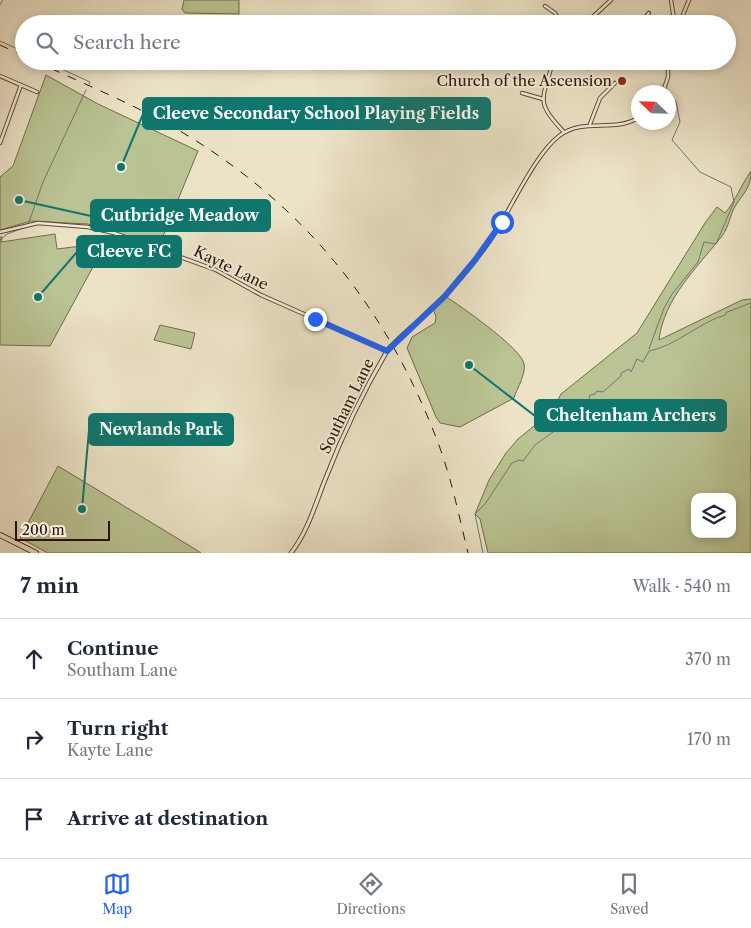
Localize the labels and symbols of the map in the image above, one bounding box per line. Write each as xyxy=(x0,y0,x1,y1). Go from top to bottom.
place label: Church of the Ascension xyxy=(436,71,613,90)
marker: Church of the Ascension xyxy=(616,75,628,87)
north arrow xyxy=(631,85,676,130)
callout: Cleeve Secondary School Playing Fields xyxy=(143,98,490,129)
text: Cleeve Secondary School Playing Fields xyxy=(153,103,479,123)
callout: Cutbridge Meadow xyxy=(91,200,270,231)
text: Cutbridge Meadow xyxy=(101,205,260,225)
route start xyxy=(491,211,514,234)
callout: Cleeve FC xyxy=(77,236,181,267)
text: Cleeve FC xyxy=(87,241,171,261)
street label: Kayte Lane xyxy=(191,241,272,294)
route end xyxy=(304,308,327,331)
street label: Southam Lane xyxy=(315,355,378,456)
callout: Cheltenham Archers xyxy=(535,400,726,431)
text: Cheltenham Archers xyxy=(546,405,716,425)
callout: Newlands Park xyxy=(89,414,233,445)
text: Newlands Park xyxy=(99,419,224,439)
scale bar xyxy=(15,518,110,541)

